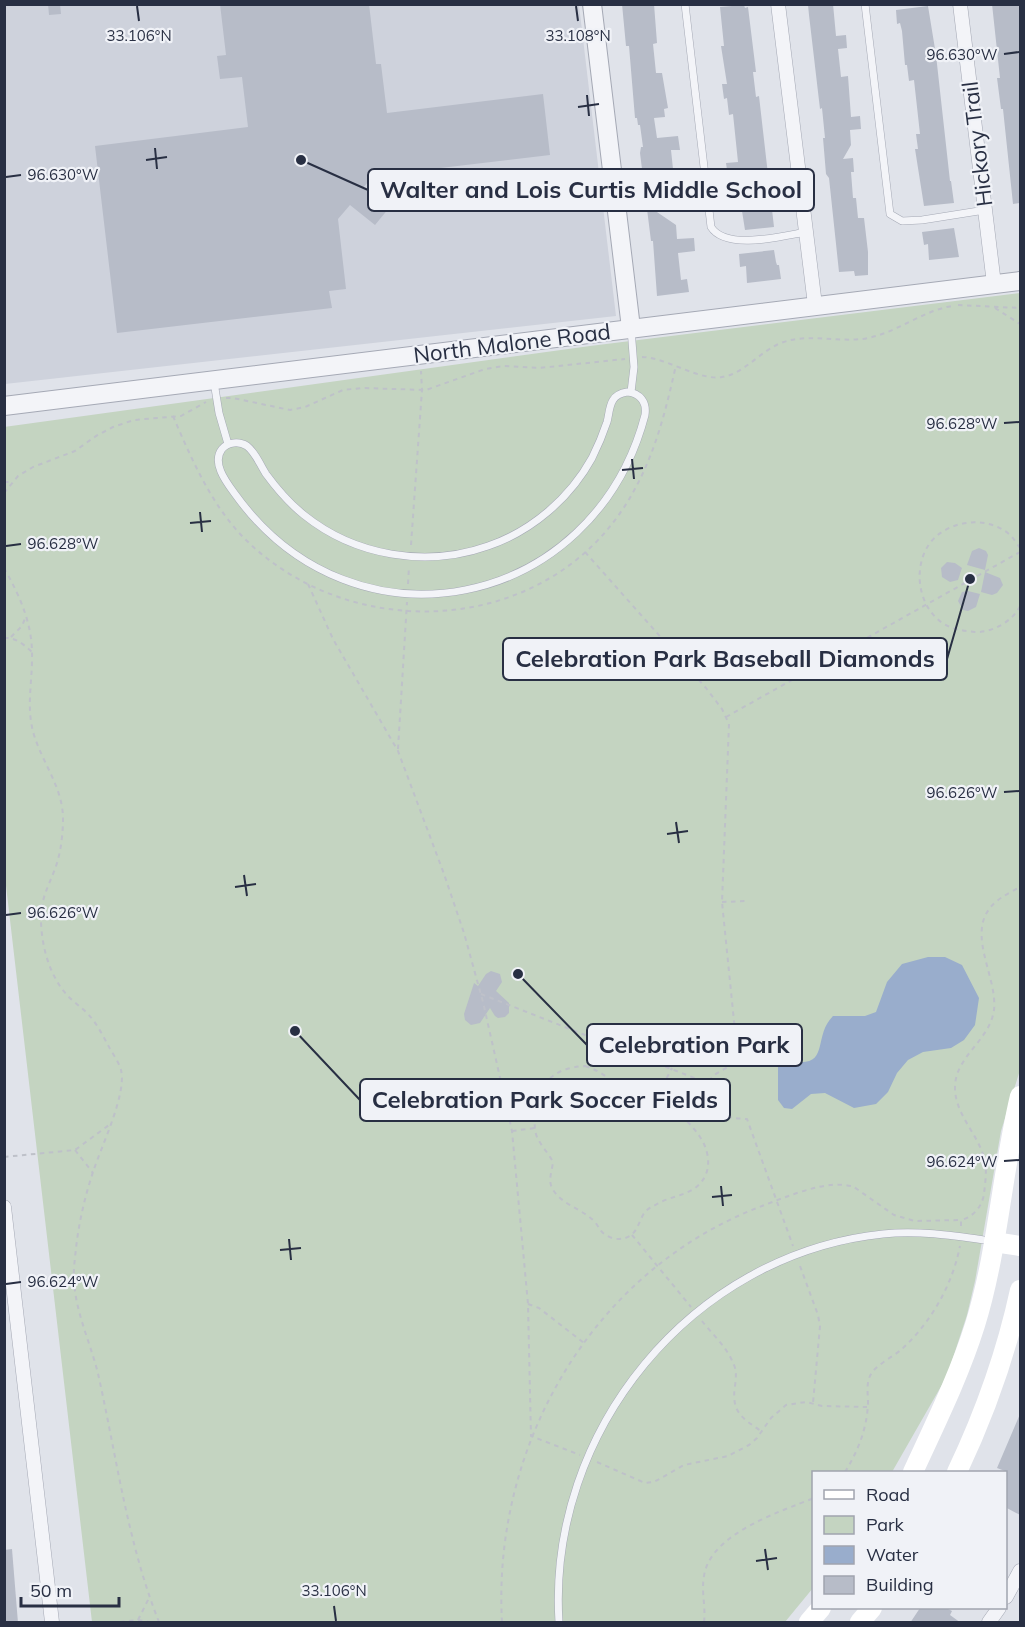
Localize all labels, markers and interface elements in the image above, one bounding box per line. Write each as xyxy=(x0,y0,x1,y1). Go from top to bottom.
text: 33.106°N xyxy=(106,26,172,45)
text: 33.108°N xyxy=(545,26,611,45)
text: 96.630°W xyxy=(927,45,998,64)
street label: Hickory Trail xyxy=(955,80,999,208)
text: 96.630°W xyxy=(28,165,99,184)
callout: Walter and Lois Curtis Middle School xyxy=(368,169,814,211)
text: Walter and Lois Curtis Middle School xyxy=(380,174,802,204)
street label: North Malone Road xyxy=(412,317,612,369)
text: 96.628°W xyxy=(927,414,998,433)
text: 96.628°W xyxy=(28,534,99,553)
callout: Celebration Park Baseball Diamonds xyxy=(503,638,947,680)
text: Celebration Park Baseball Diamonds xyxy=(515,643,935,673)
text: 96.626°W xyxy=(927,783,998,802)
text: 96.626°W xyxy=(28,903,99,922)
callout: Celebration Park xyxy=(587,1024,802,1066)
text: Celebration Park xyxy=(599,1029,790,1059)
callout: Celebration Park Soccer Fields xyxy=(360,1079,730,1121)
text: Celebration Park Soccer Fields xyxy=(372,1084,718,1114)
text: 96.624°W xyxy=(927,1152,998,1171)
text: 96.624°W xyxy=(28,1272,99,1291)
legend xyxy=(812,1471,1007,1609)
text: Road xyxy=(866,1483,910,1506)
text: Park xyxy=(866,1513,905,1536)
text: Water xyxy=(866,1543,919,1566)
scale bar xyxy=(21,1570,118,1608)
text: Building xyxy=(866,1573,934,1596)
text: 50 m xyxy=(30,1579,72,1602)
text: 33.106°N xyxy=(301,1581,367,1600)

